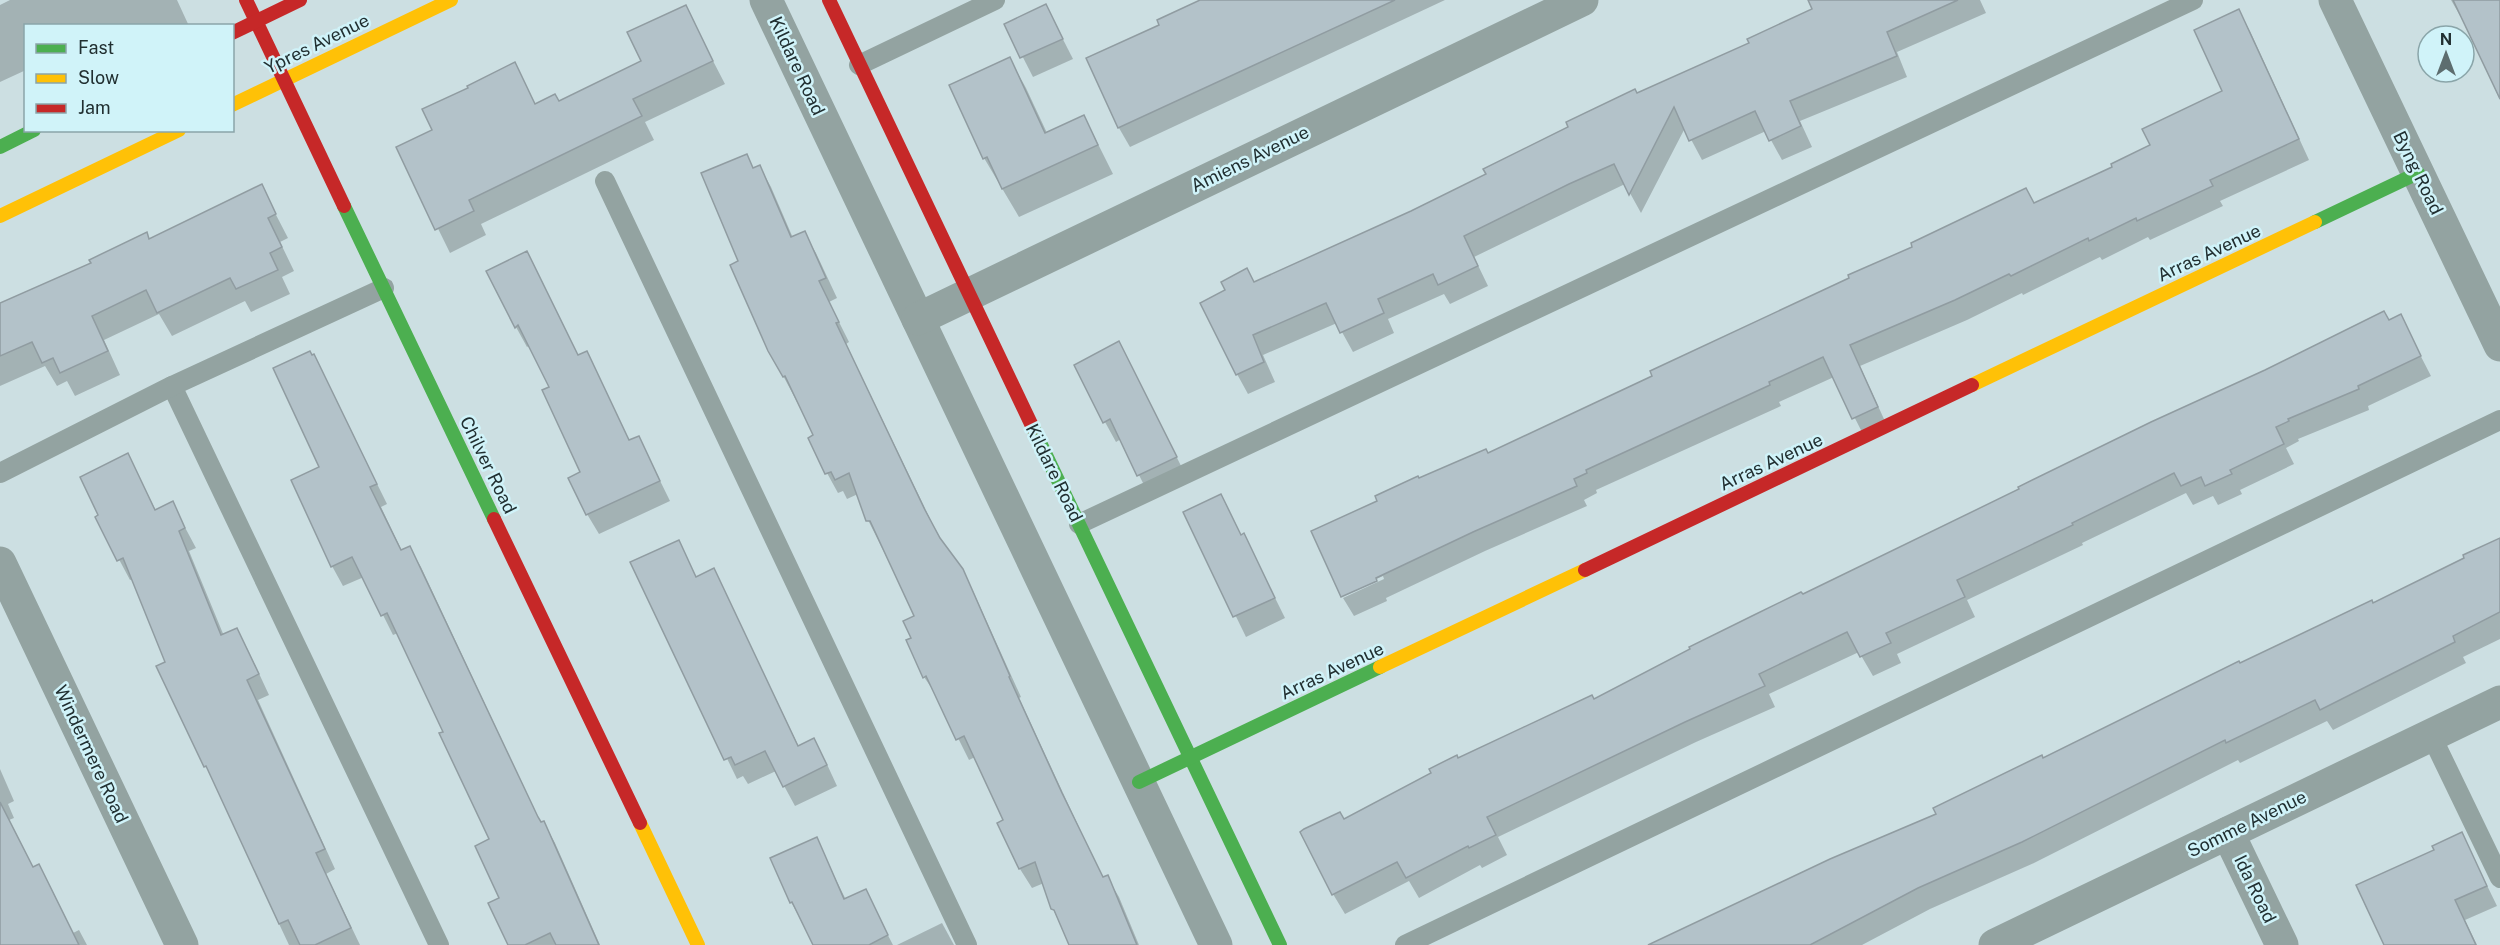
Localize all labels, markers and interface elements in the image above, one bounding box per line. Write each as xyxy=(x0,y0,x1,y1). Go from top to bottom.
street label: Ypres Avenue xyxy=(261,9,372,78)
street label: Kildare Road xyxy=(765,13,829,118)
legend xyxy=(24,24,234,132)
north arrow xyxy=(2416,24,2476,84)
text: N xyxy=(2440,30,2452,49)
text: Fast xyxy=(78,37,114,58)
text: Slow xyxy=(78,67,119,88)
text: Jam xyxy=(78,97,111,118)
street label: Amiens Avenue xyxy=(1187,121,1312,196)
street label: Byng Road xyxy=(2389,128,2448,218)
street label: Arras Avenue xyxy=(2154,219,2264,286)
street label: Chilver Road xyxy=(456,413,521,517)
street label: Kildare Road xyxy=(1022,420,1087,525)
street label: Arras Avenue xyxy=(1716,428,1826,495)
street label: Arras Avenue xyxy=(1277,637,1387,704)
street label: Windermere Road xyxy=(50,681,133,826)
street label: Somme Avenue xyxy=(2184,786,2310,861)
street label: Ida Road xyxy=(2230,852,2281,926)

